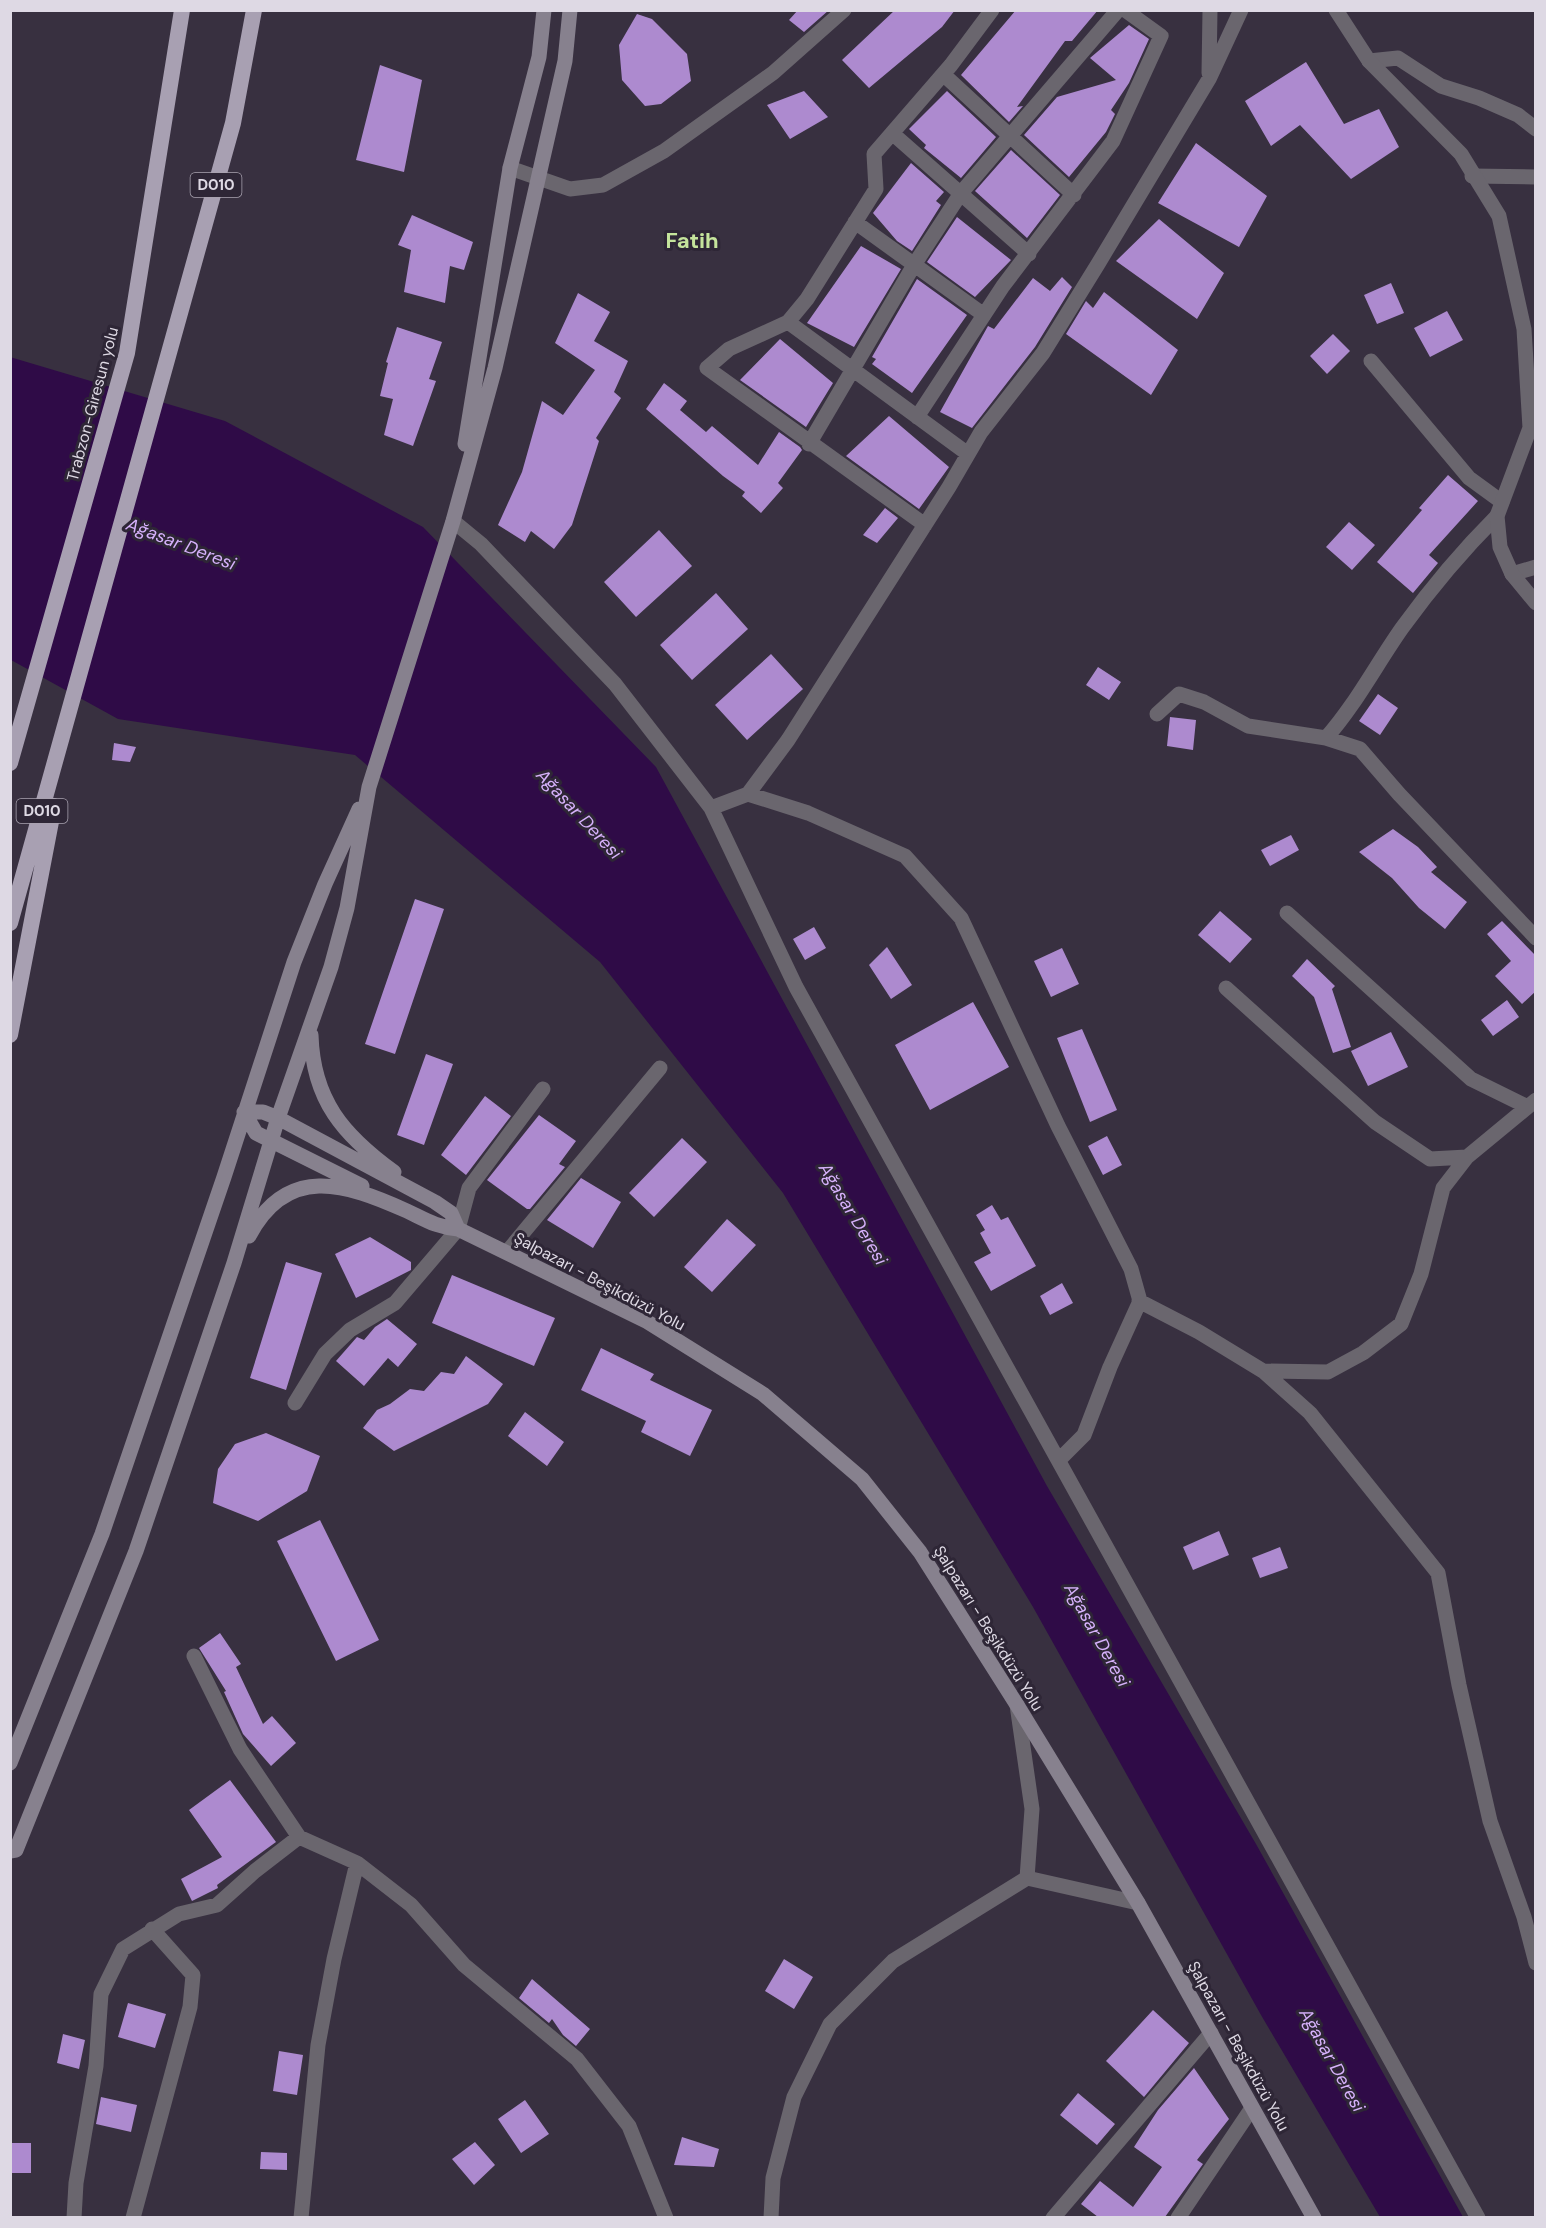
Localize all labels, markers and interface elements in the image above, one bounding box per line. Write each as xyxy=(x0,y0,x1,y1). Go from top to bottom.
road number: D010 xyxy=(190,173,242,197)
district label: Fatih xyxy=(665,226,719,255)
street label: Trabzon-Giresun yolu xyxy=(62,325,123,484)
water label: Ağasar Deresi xyxy=(122,512,240,576)
water label: Ağasar Deresi xyxy=(530,763,628,865)
road number: D010 xyxy=(16,799,68,823)
water label: Ağasar Deresi xyxy=(812,1157,893,1270)
street label: Şalpazarı - Beşikdüzü Yolu xyxy=(510,1227,689,1336)
street label: Şalpazarı - Beşikdüzü Yolu xyxy=(929,1542,1048,1715)
water label: Ağasar Deresi xyxy=(1058,1578,1136,1692)
street label: Şalpazarı - Beşikdüzü Yolu xyxy=(1183,1958,1294,2135)
water label: Ağasar Deresi xyxy=(1293,2003,1371,2117)

